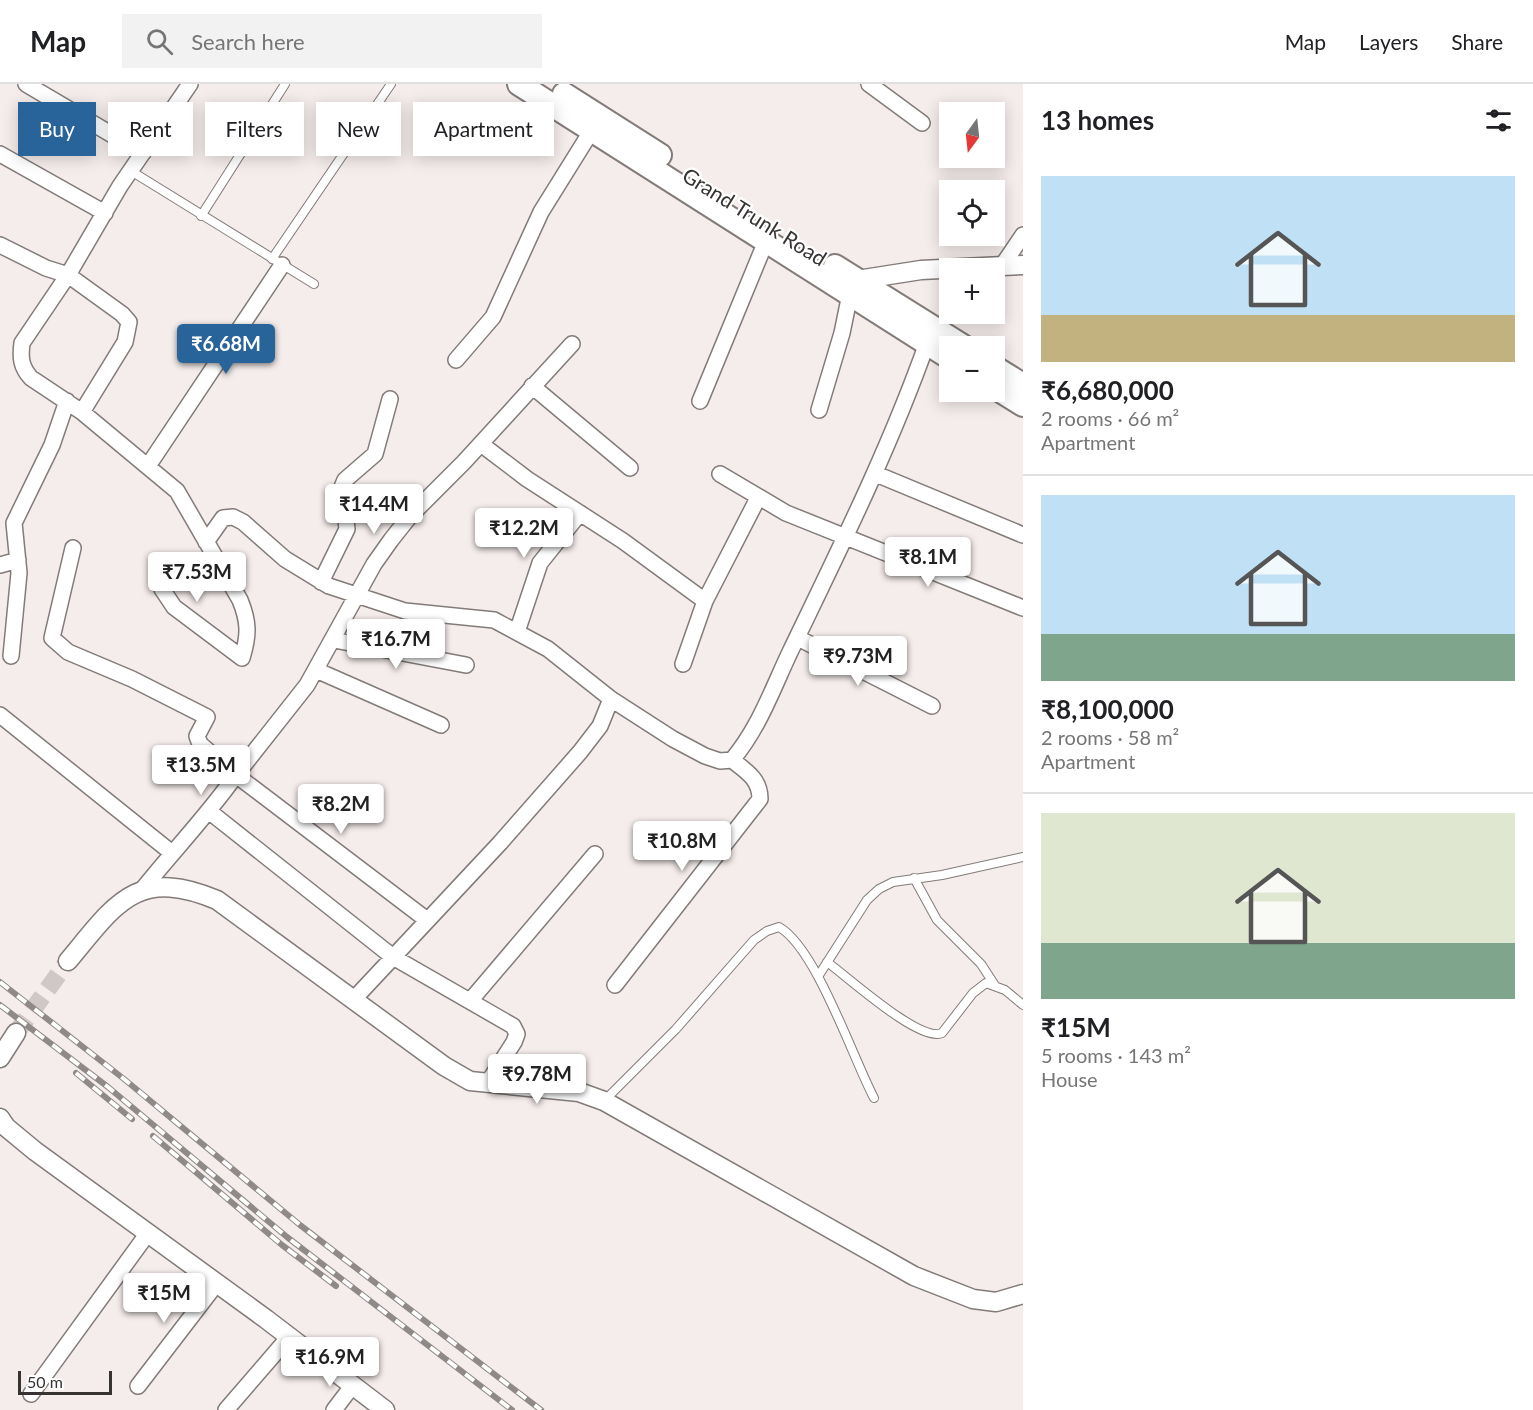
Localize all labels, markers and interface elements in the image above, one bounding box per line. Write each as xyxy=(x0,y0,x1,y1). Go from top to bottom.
search box xyxy=(122,14,542,68)
text: Map xyxy=(30,24,86,58)
icon: search xyxy=(143,25,176,58)
text: Search here xyxy=(191,28,305,55)
text: Map xyxy=(1285,29,1326,54)
text: Layers xyxy=(1359,29,1418,54)
text: Share xyxy=(1451,29,1503,54)
chip: Buy xyxy=(18,102,96,156)
chip: Rent xyxy=(108,102,193,156)
chip: Filters xyxy=(205,102,304,156)
chip: New xyxy=(316,102,401,156)
chip: Apartment xyxy=(413,102,554,156)
north arrow xyxy=(939,102,1005,168)
map controls xyxy=(939,102,1005,402)
text: 13 homes xyxy=(1041,104,1154,136)
icon: filters xyxy=(1482,104,1515,137)
street label: Grand Trunk Road xyxy=(678,162,832,270)
button: locate xyxy=(939,180,1005,246)
icon: home xyxy=(1224,215,1332,323)
button: + xyxy=(939,258,1005,324)
pin: ₹6.68M xyxy=(177,324,275,375)
text: ₹6.68M xyxy=(191,331,261,355)
button: − xyxy=(939,336,1005,402)
text: ₹6,680,000 xyxy=(1041,374,1174,406)
text: 2 rooms · 66 m² xyxy=(1041,406,1179,430)
text: Apartment xyxy=(1041,430,1135,454)
pin: ₹14.4M xyxy=(325,484,423,535)
text: ₹14.4M xyxy=(339,491,409,515)
pin: ₹12.2M xyxy=(475,508,573,559)
text: ₹12.2M xyxy=(489,515,559,539)
icon: home xyxy=(1224,534,1332,642)
pin: ₹8.1M xyxy=(886,537,970,588)
text: ₹8.1M xyxy=(899,544,957,568)
pin: ₹7.53M xyxy=(148,552,246,603)
text: ₹7.53M xyxy=(162,559,232,583)
pin: ₹16.7M xyxy=(347,619,445,670)
text: ₹16.7M xyxy=(361,626,431,650)
pin: ₹9.73M xyxy=(809,636,907,687)
text: ₹9.73M xyxy=(823,643,893,667)
text: ₹8,100,000 xyxy=(1041,693,1174,725)
text: 2 rooms · 58 m² xyxy=(1041,725,1179,749)
pin: ₹13.5M xyxy=(152,745,250,796)
text: Apartment xyxy=(1041,749,1135,773)
text: ₹13.5M xyxy=(166,752,236,776)
pin: ₹8.2M xyxy=(299,784,383,835)
text: ₹8.2M xyxy=(312,791,370,815)
pin: ₹10.8M xyxy=(633,821,731,872)
text: ₹10.8M xyxy=(647,828,717,852)
icon: home xyxy=(1224,852,1332,960)
text: ₹15M xyxy=(1041,1011,1111,1043)
text: 5 rooms · 143 m² xyxy=(1041,1043,1191,1067)
pin: ₹9.78M xyxy=(488,1054,586,1105)
text: ₹9.78M xyxy=(502,1061,572,1085)
text: House xyxy=(1041,1067,1098,1091)
pin: ₹15M xyxy=(128,1273,200,1324)
text: ₹15M xyxy=(137,1280,191,1304)
pin: ₹16.9M xyxy=(281,1337,379,1388)
text: ₹16.9M xyxy=(295,1344,365,1368)
scale bar xyxy=(18,1368,112,1396)
text: 50 m xyxy=(27,1372,63,1391)

